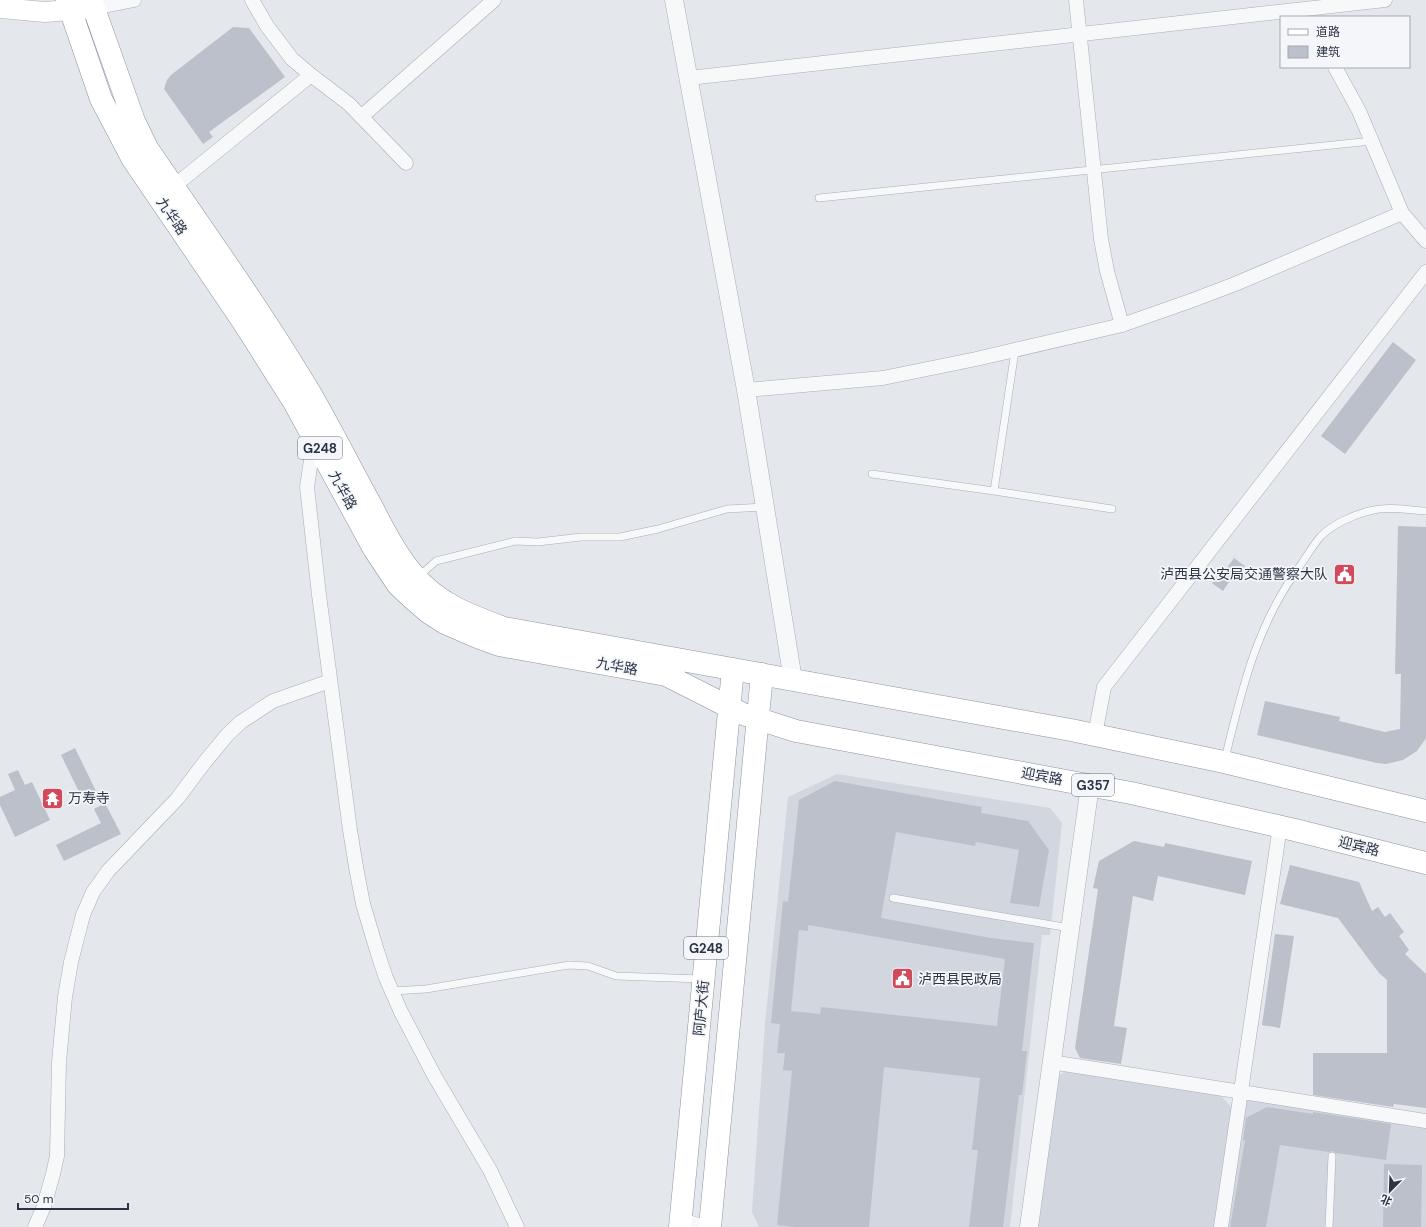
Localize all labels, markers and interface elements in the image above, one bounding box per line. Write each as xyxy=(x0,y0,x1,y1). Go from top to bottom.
legend xyxy=(1280,16,1410,68)
text: 道路 xyxy=(1316,24,1340,40)
text: 建筑 xyxy=(1316,44,1340,60)
street label: 九华路 xyxy=(153,194,191,238)
road number: G248 xyxy=(298,437,342,459)
street label: 九华路 xyxy=(325,467,361,513)
public building icon: 泸西县公安局交通警察大队 xyxy=(1331,561,1357,587)
place label: 泸西县公安局交通警察大队 xyxy=(1160,565,1328,583)
street label: 九华路 xyxy=(595,653,639,679)
street label: 迎宾路 xyxy=(1020,763,1064,789)
road number: G357 xyxy=(1072,774,1114,796)
temple icon: 万寿寺 xyxy=(40,785,66,811)
place label: 万寿寺 xyxy=(68,789,110,807)
street label: 迎宾路 xyxy=(1336,832,1382,860)
road number: G248 xyxy=(684,937,728,959)
public building icon: 泸西县民政局 xyxy=(890,966,916,992)
place label: 泸西县民政局 xyxy=(918,970,1002,988)
street label: 阿庐大街 xyxy=(690,979,712,1037)
north arrow xyxy=(1370,1171,1410,1211)
scale bar xyxy=(18,1185,128,1211)
text: 50 m xyxy=(24,1191,53,1207)
text: 北 xyxy=(1378,1192,1394,1209)

